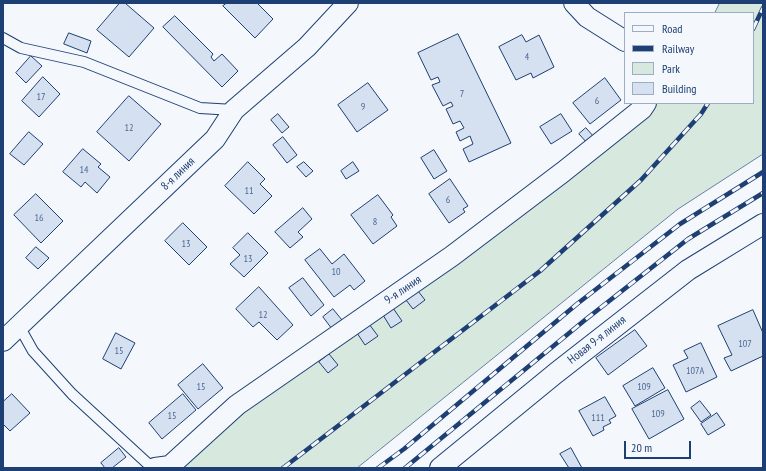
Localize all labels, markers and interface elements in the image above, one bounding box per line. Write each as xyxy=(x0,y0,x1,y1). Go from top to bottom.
legend xyxy=(624,12,754,104)
text: Road xyxy=(662,21,682,36)
text: Railway xyxy=(662,41,694,56)
house number: 4 xyxy=(525,51,529,63)
text: Park xyxy=(662,61,680,76)
text: Building xyxy=(662,81,697,96)
house number: 7 xyxy=(460,88,464,100)
house number: 17 xyxy=(37,91,45,103)
house number: 6 xyxy=(595,95,599,107)
house number: 9 xyxy=(361,101,365,113)
house number: 12 xyxy=(125,122,133,134)
street label: 8-я линия xyxy=(158,154,198,194)
house number: 14 xyxy=(80,164,88,176)
house number: 11 xyxy=(245,185,253,197)
house number: 6 xyxy=(446,194,450,206)
house number: 16 xyxy=(35,212,43,224)
house number: 8 xyxy=(373,216,377,228)
house number: 13 xyxy=(182,238,190,250)
house number: 13 xyxy=(244,253,252,265)
house number: 10 xyxy=(332,266,340,278)
street label: 9-я линия xyxy=(382,272,424,308)
house number: 12 xyxy=(259,309,267,321)
street label: Новая 9-я линия xyxy=(565,313,629,367)
house number: 107 xyxy=(738,338,752,350)
house number: 15 xyxy=(115,345,123,357)
house number: 107А xyxy=(686,365,704,377)
house number: 15 xyxy=(197,381,205,393)
house number: 109 xyxy=(637,381,651,393)
house number: 109 xyxy=(651,408,665,420)
house number: 15 xyxy=(168,410,176,422)
house number: 111 xyxy=(591,412,605,424)
scale bar xyxy=(626,433,693,459)
text: 20 m xyxy=(631,440,652,455)

